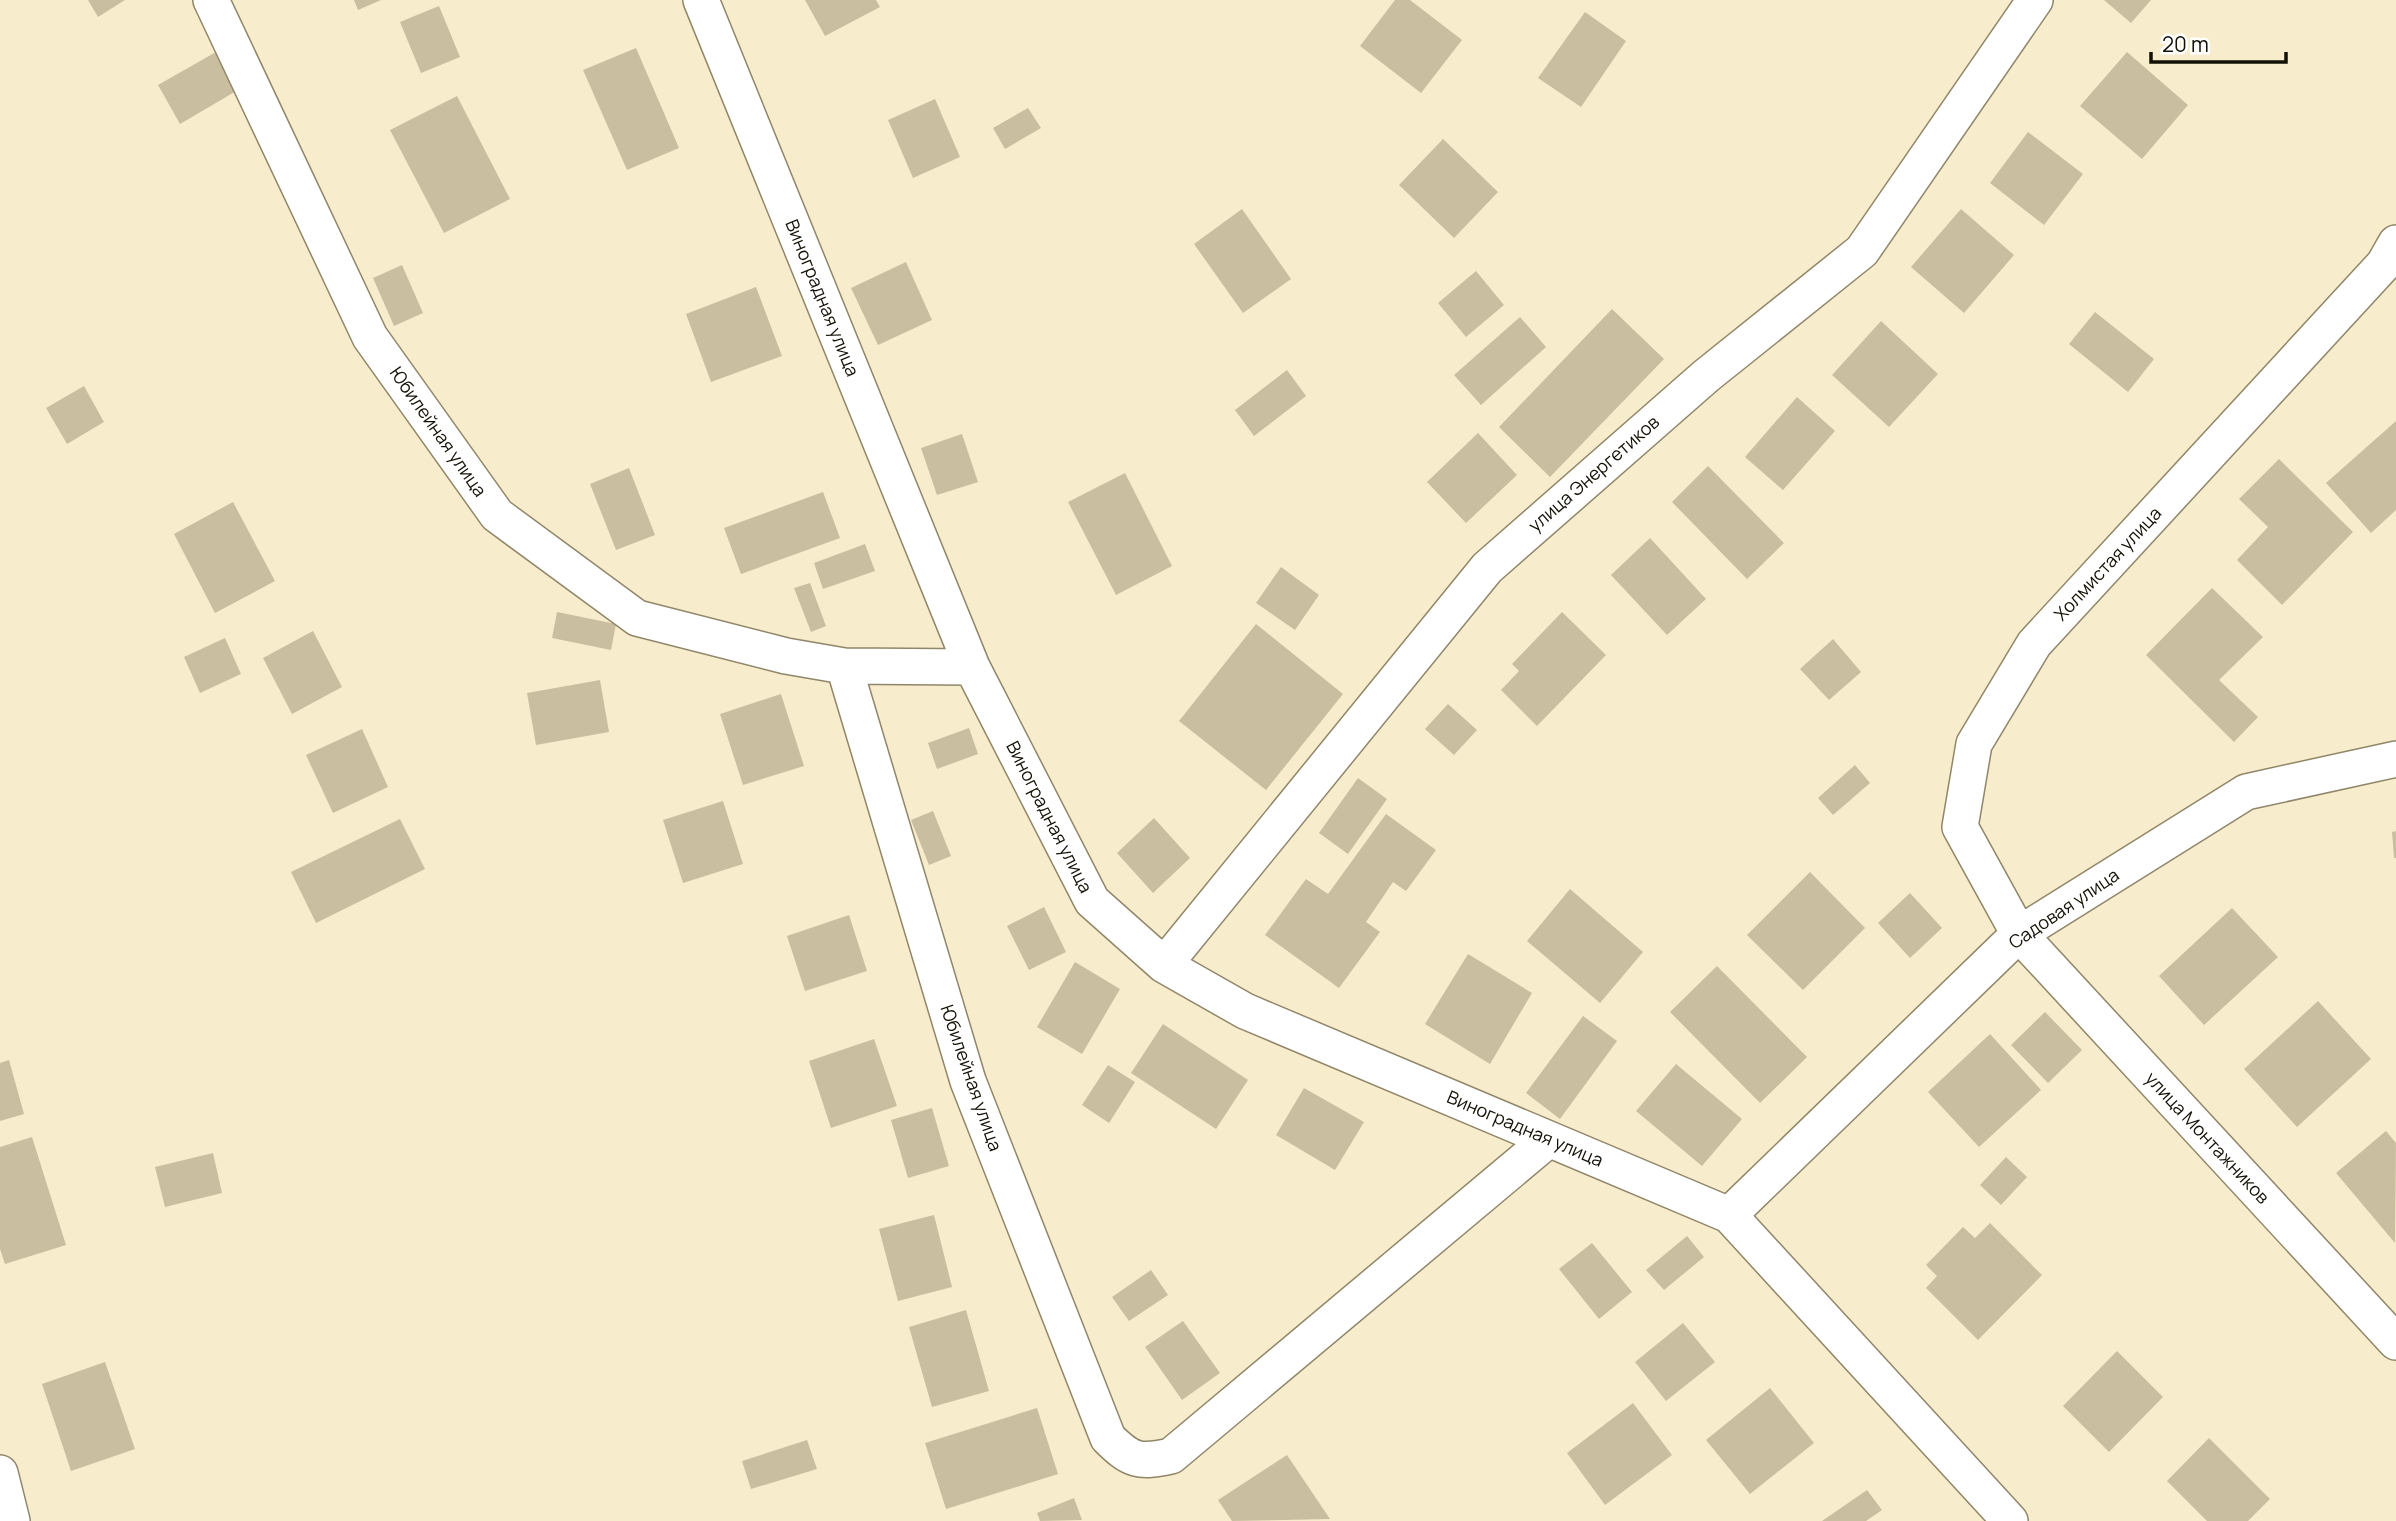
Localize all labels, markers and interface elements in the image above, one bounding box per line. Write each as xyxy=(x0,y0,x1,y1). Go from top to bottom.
scale bar xyxy=(2151,21,2286,65)
text: 20 m xyxy=(2162,30,2209,58)
street label: Виноградная улица xyxy=(780,216,865,380)
street label: Юбилейная улица xyxy=(385,362,493,501)
street label: улица Энергетиков xyxy=(1523,409,1664,537)
street label: Холмистая улица xyxy=(2048,501,2166,625)
street label: Виноградная улица xyxy=(1001,737,1099,897)
street label: Садовая улица xyxy=(2004,862,2123,954)
street label: Юбилейная улица xyxy=(936,1001,1008,1154)
street label: улица Монтажников xyxy=(2140,1066,2275,1209)
street label: Виноградная улица xyxy=(1444,1084,1607,1172)

